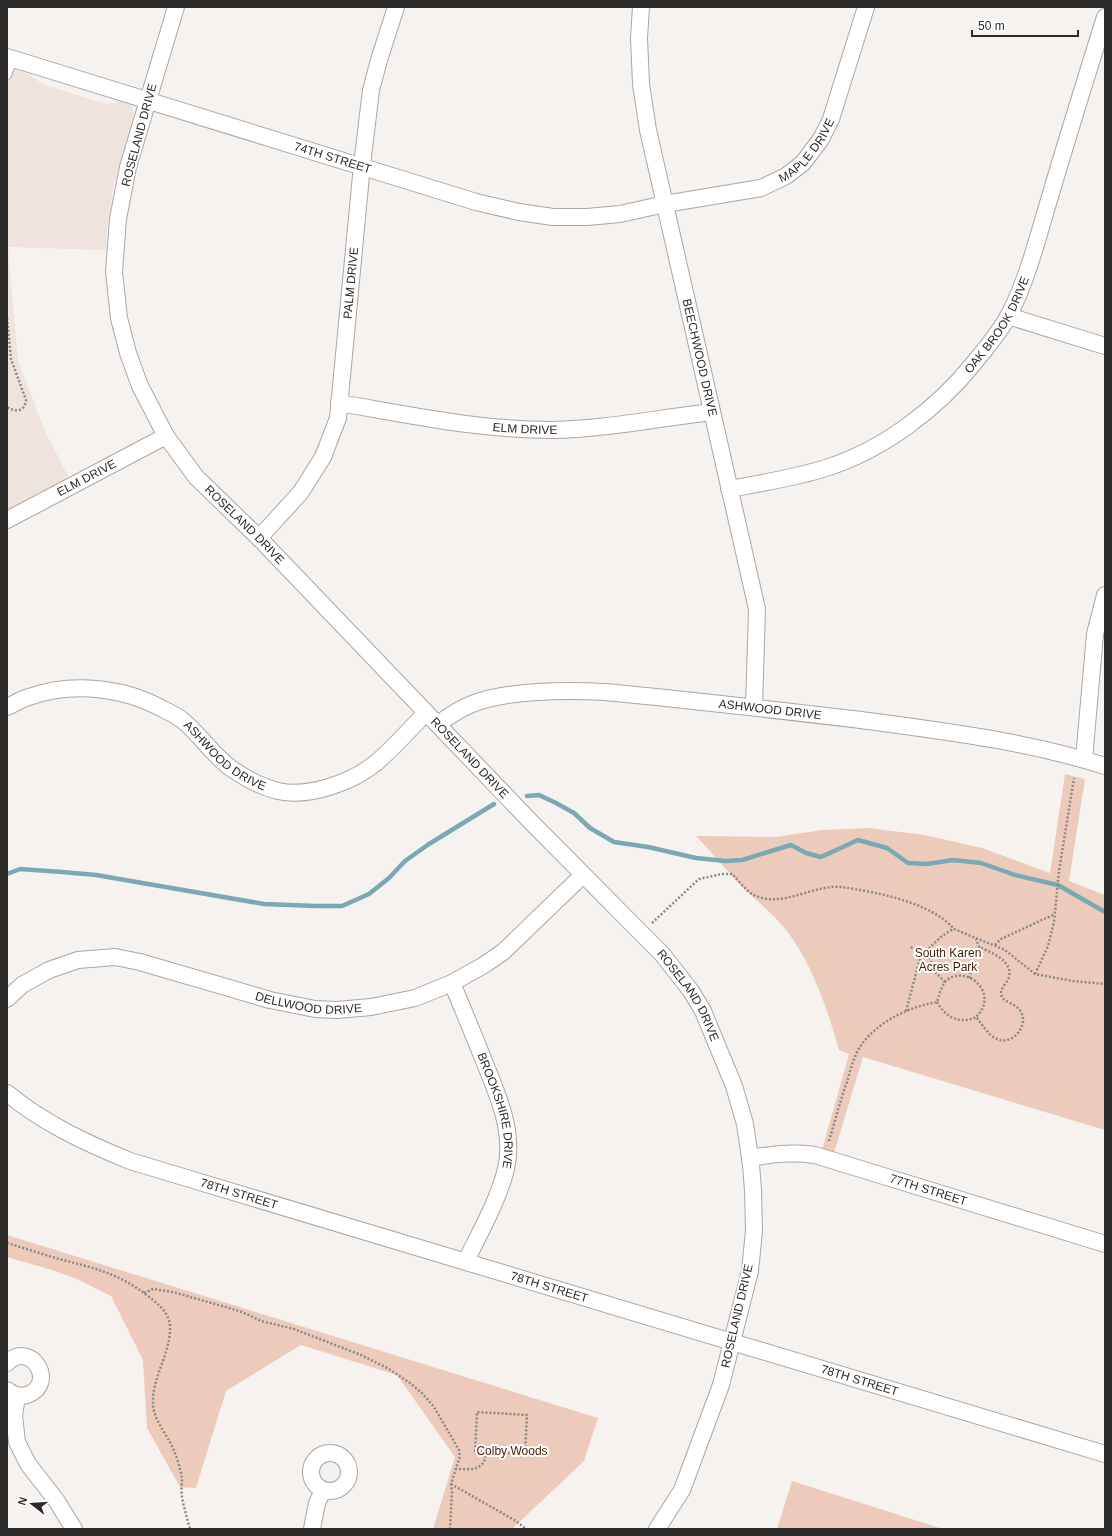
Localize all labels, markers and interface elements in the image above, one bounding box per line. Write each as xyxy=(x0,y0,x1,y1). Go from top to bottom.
scale bar xyxy=(972,12,1078,38)
text: 50 m xyxy=(978,19,1005,33)
street label: ROSELAND DRIVE xyxy=(119,82,159,188)
street label: MAPLE DRIVE xyxy=(777,116,837,185)
street label: 74TH STREET xyxy=(292,139,374,176)
street label: PALM DRIVE xyxy=(340,247,361,319)
street label: OAK BROOK DRIVE xyxy=(961,275,1032,376)
street label: BEECHWOOD DRIVE xyxy=(680,297,720,418)
street label: ELM DRIVE xyxy=(492,420,558,437)
street label: ELM DRIVE xyxy=(55,457,118,499)
street label: ROSELAND DRIVE xyxy=(202,482,287,567)
street label: ASHWOOD DRIVE xyxy=(718,697,822,722)
street label: ROSELAND DRIVE xyxy=(428,715,511,801)
street label: ASHWOOD DRIVE xyxy=(181,718,268,793)
park label: South Karen Acres Park xyxy=(915,946,981,974)
street label: ROSELAND DRIVE xyxy=(654,947,722,1043)
street label: DELLWOOD DRIVE xyxy=(254,989,362,1017)
street label: BROOKSHIRE DRIVE xyxy=(474,1051,515,1170)
street label: 77TH STREET xyxy=(888,1171,969,1208)
street label: 78TH STREET xyxy=(199,1176,280,1212)
street label: ROSELAND DRIVE xyxy=(718,1263,756,1369)
street label: 78TH STREET xyxy=(509,1269,590,1305)
street label: 78TH STREET xyxy=(819,1362,901,1399)
park label: Colby Woods xyxy=(476,1444,548,1458)
north arrow xyxy=(12,1484,52,1524)
text: N xyxy=(16,1495,29,1507)

